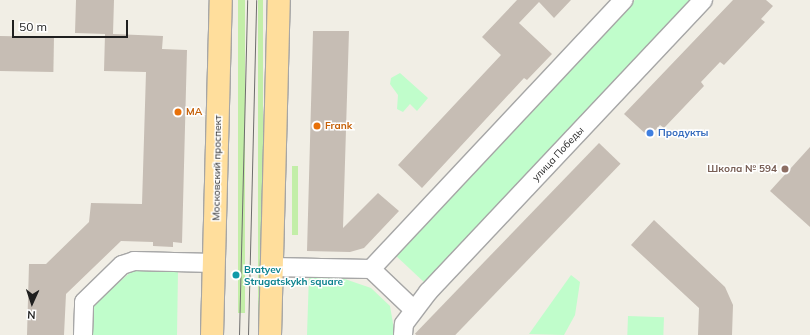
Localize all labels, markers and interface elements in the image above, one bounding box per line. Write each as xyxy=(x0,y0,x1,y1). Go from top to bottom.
scale bar xyxy=(14,12,130,38)
text: 50 m xyxy=(19,19,47,34)
place label: MA xyxy=(186,106,202,118)
marker: MA xyxy=(173,107,183,117)
street label: Московский проспект xyxy=(210,115,224,221)
place label: Frank xyxy=(325,120,352,132)
marker: Frank xyxy=(312,121,322,131)
street label: улица Победы xyxy=(530,124,586,184)
place label: Продукты xyxy=(658,127,708,139)
marker: Продукты xyxy=(645,128,655,138)
place label: Школа № 594 xyxy=(707,163,777,175)
marker: Школа № 594 xyxy=(780,164,790,174)
place label: Bratyev Strugatskykh square xyxy=(244,263,343,286)
marker: Bratyev Strugatskykh square xyxy=(231,270,241,280)
north arrow xyxy=(12,283,52,323)
text: N xyxy=(27,308,36,322)

